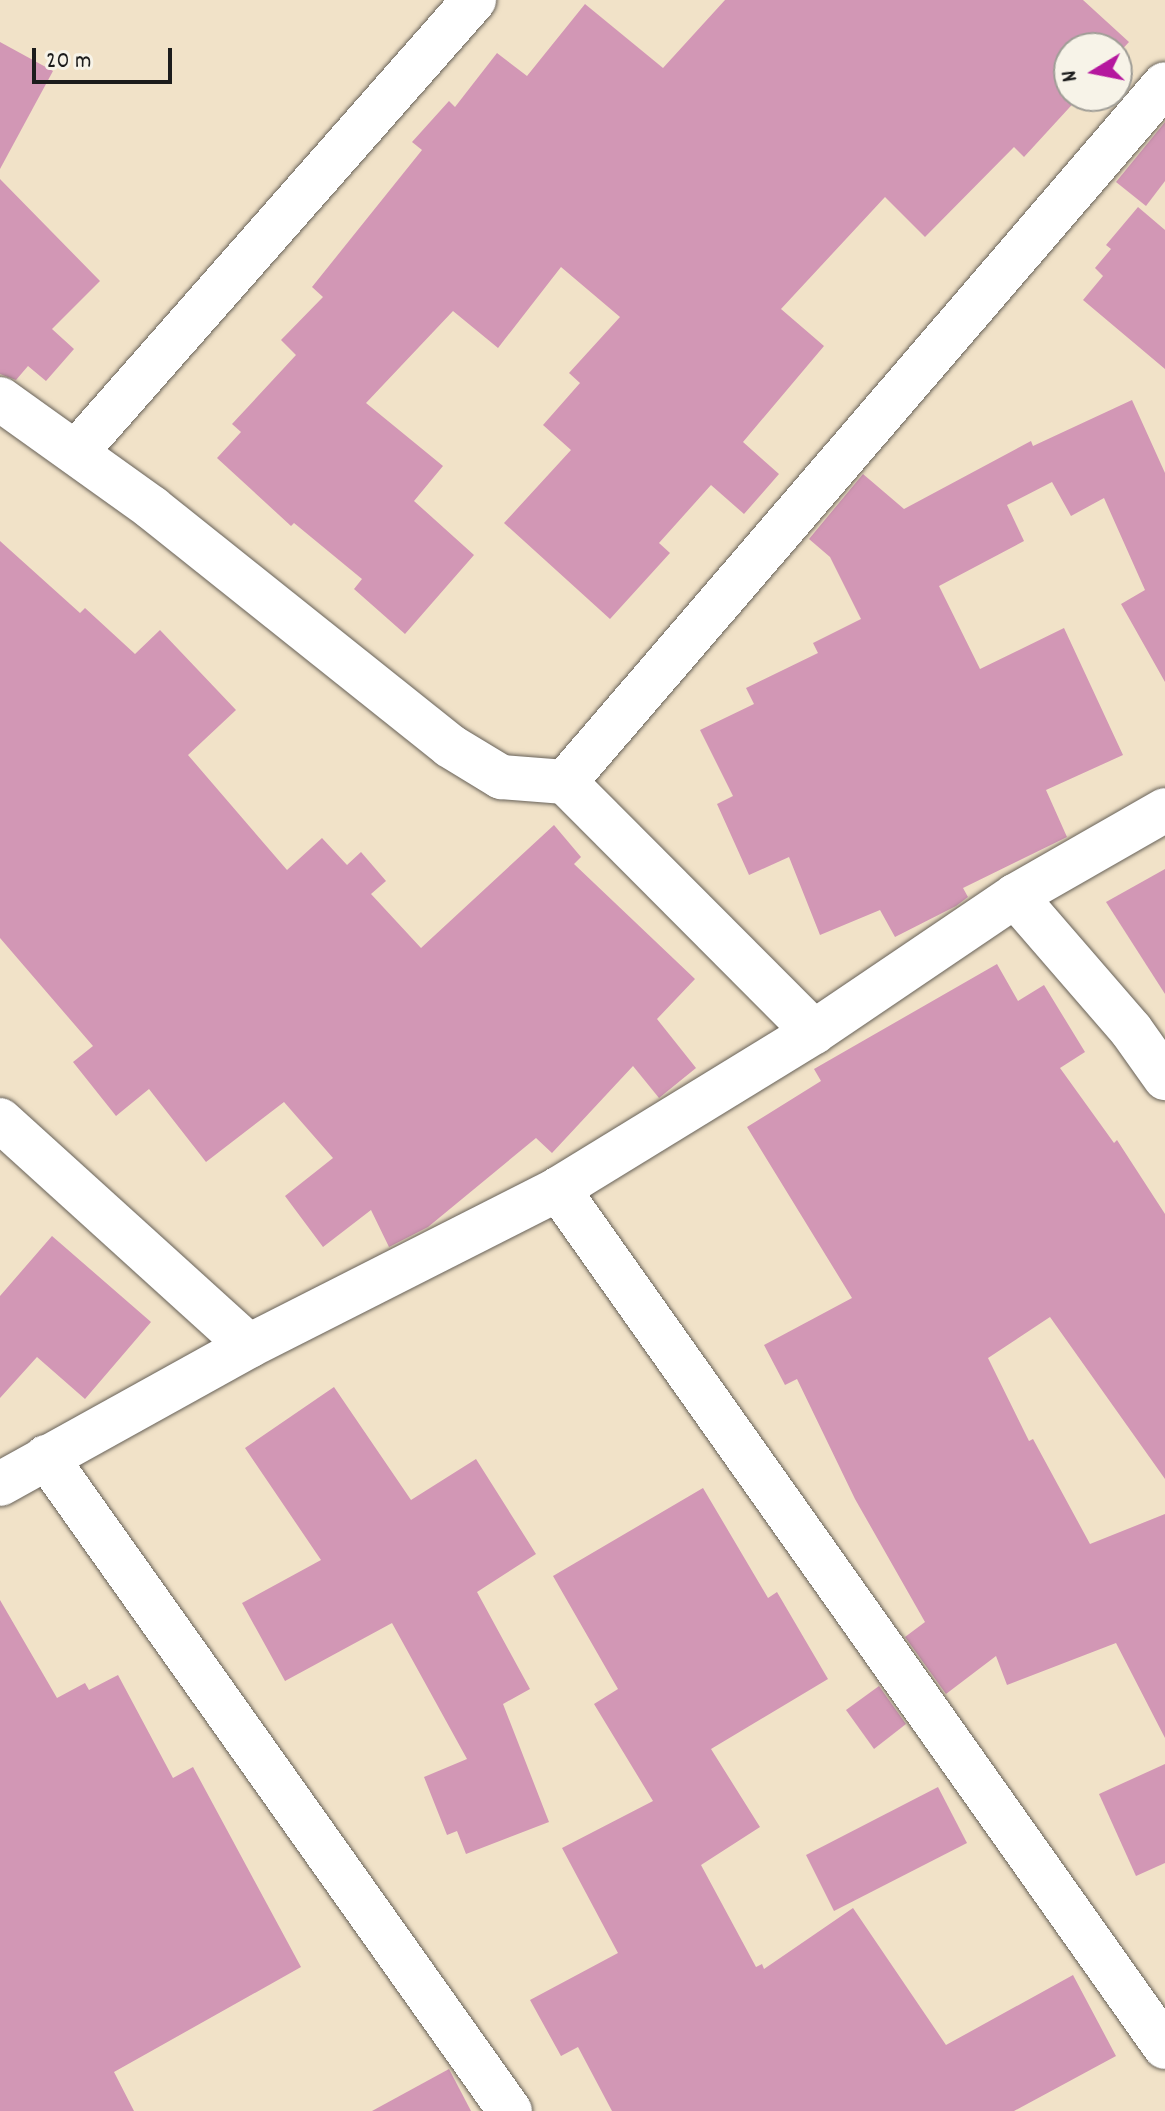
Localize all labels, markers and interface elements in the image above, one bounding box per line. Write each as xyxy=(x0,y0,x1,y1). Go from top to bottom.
scale bar xyxy=(36,32,176,82)
north arrow xyxy=(1053,32,1133,112)
text: 20 m xyxy=(46,45,92,79)
text: N xyxy=(1055,68,1087,84)

